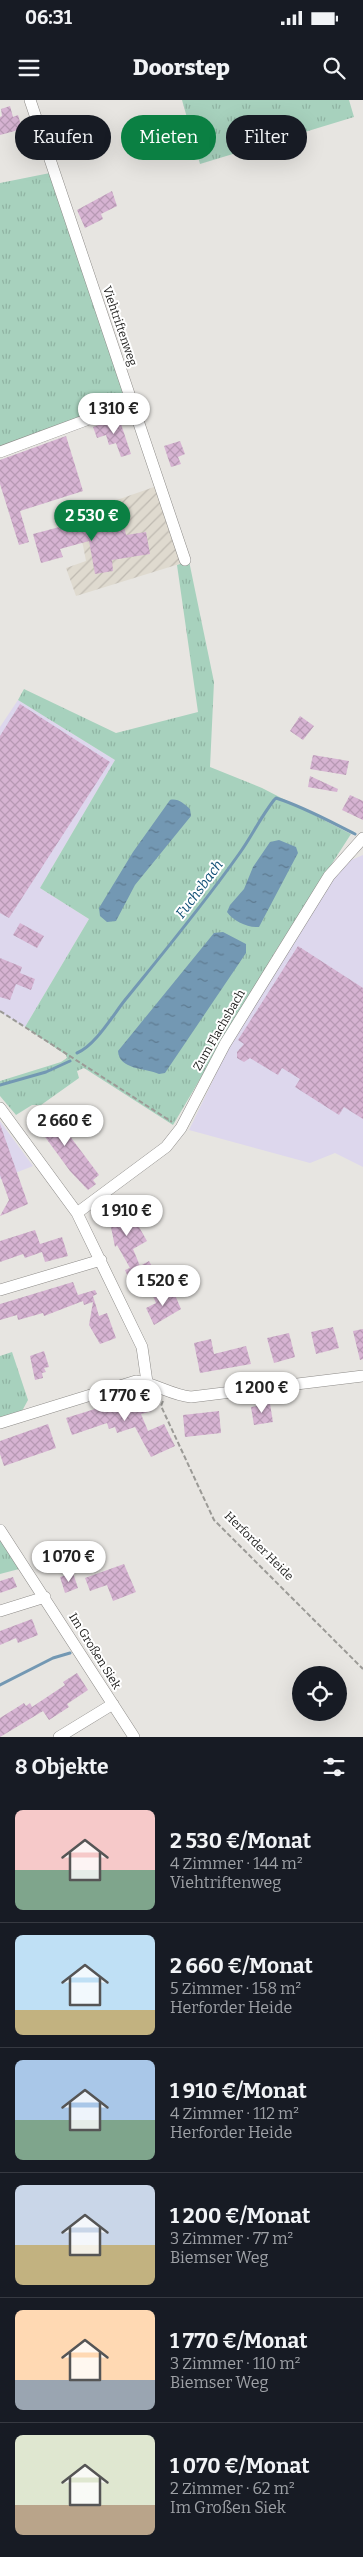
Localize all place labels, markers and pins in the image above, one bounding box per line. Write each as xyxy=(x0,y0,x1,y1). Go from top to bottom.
pin: 1 310 € xyxy=(68,392,160,435)
pin: 2 530 € xyxy=(46,500,138,542)
pin: 2 660 € xyxy=(19,1104,111,1147)
pin: 1 910 € xyxy=(81,1194,173,1237)
pin: 1 520 € xyxy=(117,1264,209,1307)
pin: 1 200 € xyxy=(216,1372,308,1414)
pin: 1 770 € xyxy=(79,1380,171,1422)
pin: 1 070 € xyxy=(23,1540,115,1583)

